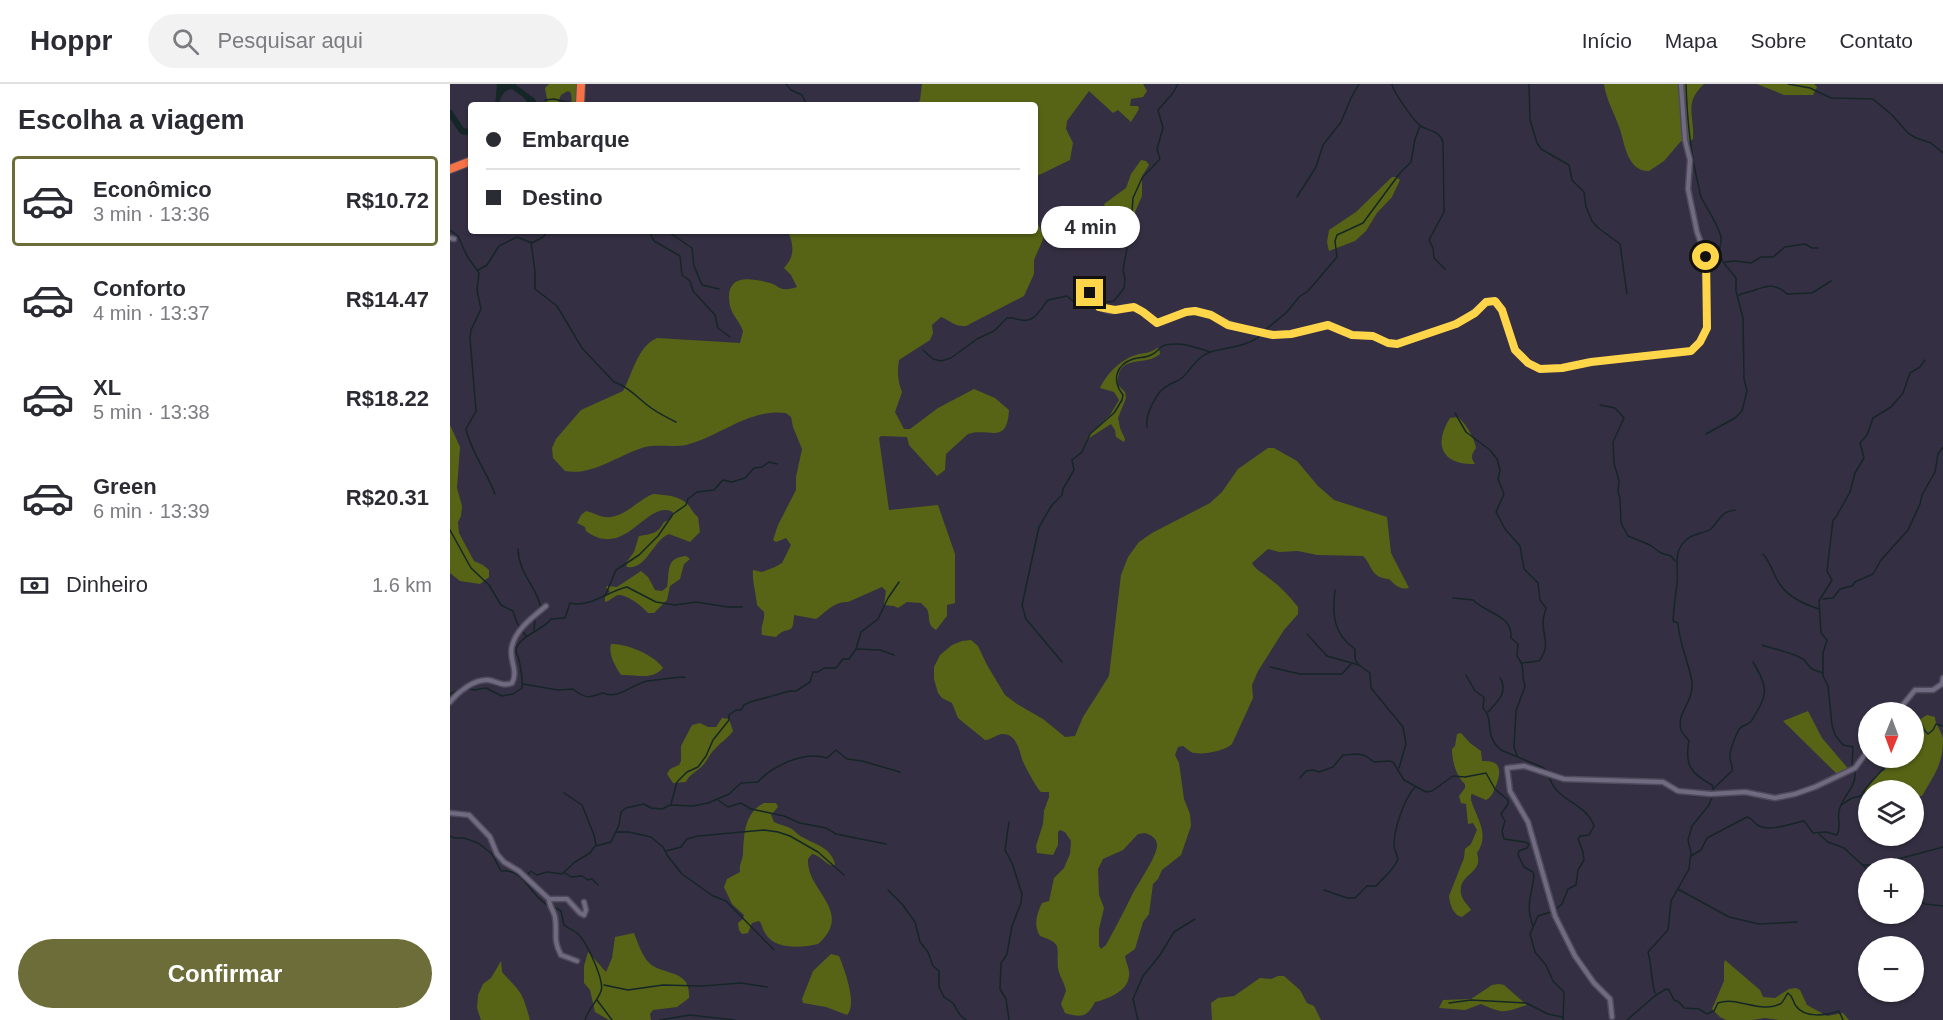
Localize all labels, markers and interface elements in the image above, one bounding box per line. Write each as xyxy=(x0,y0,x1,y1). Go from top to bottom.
search box xyxy=(148,14,568,68)
text: Hoppr xyxy=(30,25,112,56)
icon: search xyxy=(169,25,202,58)
text: Pesquisar aqui xyxy=(217,28,363,53)
text: Início xyxy=(1582,29,1632,52)
text: Mapa xyxy=(1665,29,1717,52)
text: Sobre xyxy=(1750,29,1806,52)
text: Contato xyxy=(1839,29,1913,52)
text: Escolha a viagem xyxy=(18,105,245,135)
text: Embarque xyxy=(522,127,630,152)
icon: car xyxy=(21,174,75,228)
text: Econômico xyxy=(93,177,212,202)
text: Destino xyxy=(522,185,603,210)
text: R$10.72 xyxy=(346,188,429,213)
text: 3 min · 13:36 xyxy=(93,203,210,225)
callout: 4 min xyxy=(1040,206,1140,248)
text: 4 min xyxy=(1064,216,1117,238)
route start xyxy=(1692,243,1719,270)
icon: car xyxy=(21,273,75,327)
text: Conforto xyxy=(93,276,186,301)
route end xyxy=(1076,279,1103,306)
text: R$14.47 xyxy=(346,287,429,312)
text: 4 min · 13:37 xyxy=(93,302,210,324)
icon: car xyxy=(21,372,75,426)
text: XL xyxy=(93,375,121,400)
text: R$18.22 xyxy=(346,386,429,411)
text: 5 min · 13:38 xyxy=(93,401,210,423)
icon: car xyxy=(21,471,75,525)
text: Green xyxy=(93,474,157,499)
text: R$20.31 xyxy=(346,485,429,510)
text: 6 min · 13:39 xyxy=(93,500,210,522)
icon: cash xyxy=(18,569,51,602)
text: Dinheiro xyxy=(66,572,148,597)
text: 1.6 km xyxy=(372,574,432,596)
north arrow xyxy=(1858,702,1924,768)
map controls xyxy=(1858,702,1924,1002)
button: layers xyxy=(1858,780,1924,846)
button: + xyxy=(1858,858,1924,924)
button: − xyxy=(1858,936,1924,1002)
button: Confirmar xyxy=(18,939,432,1008)

